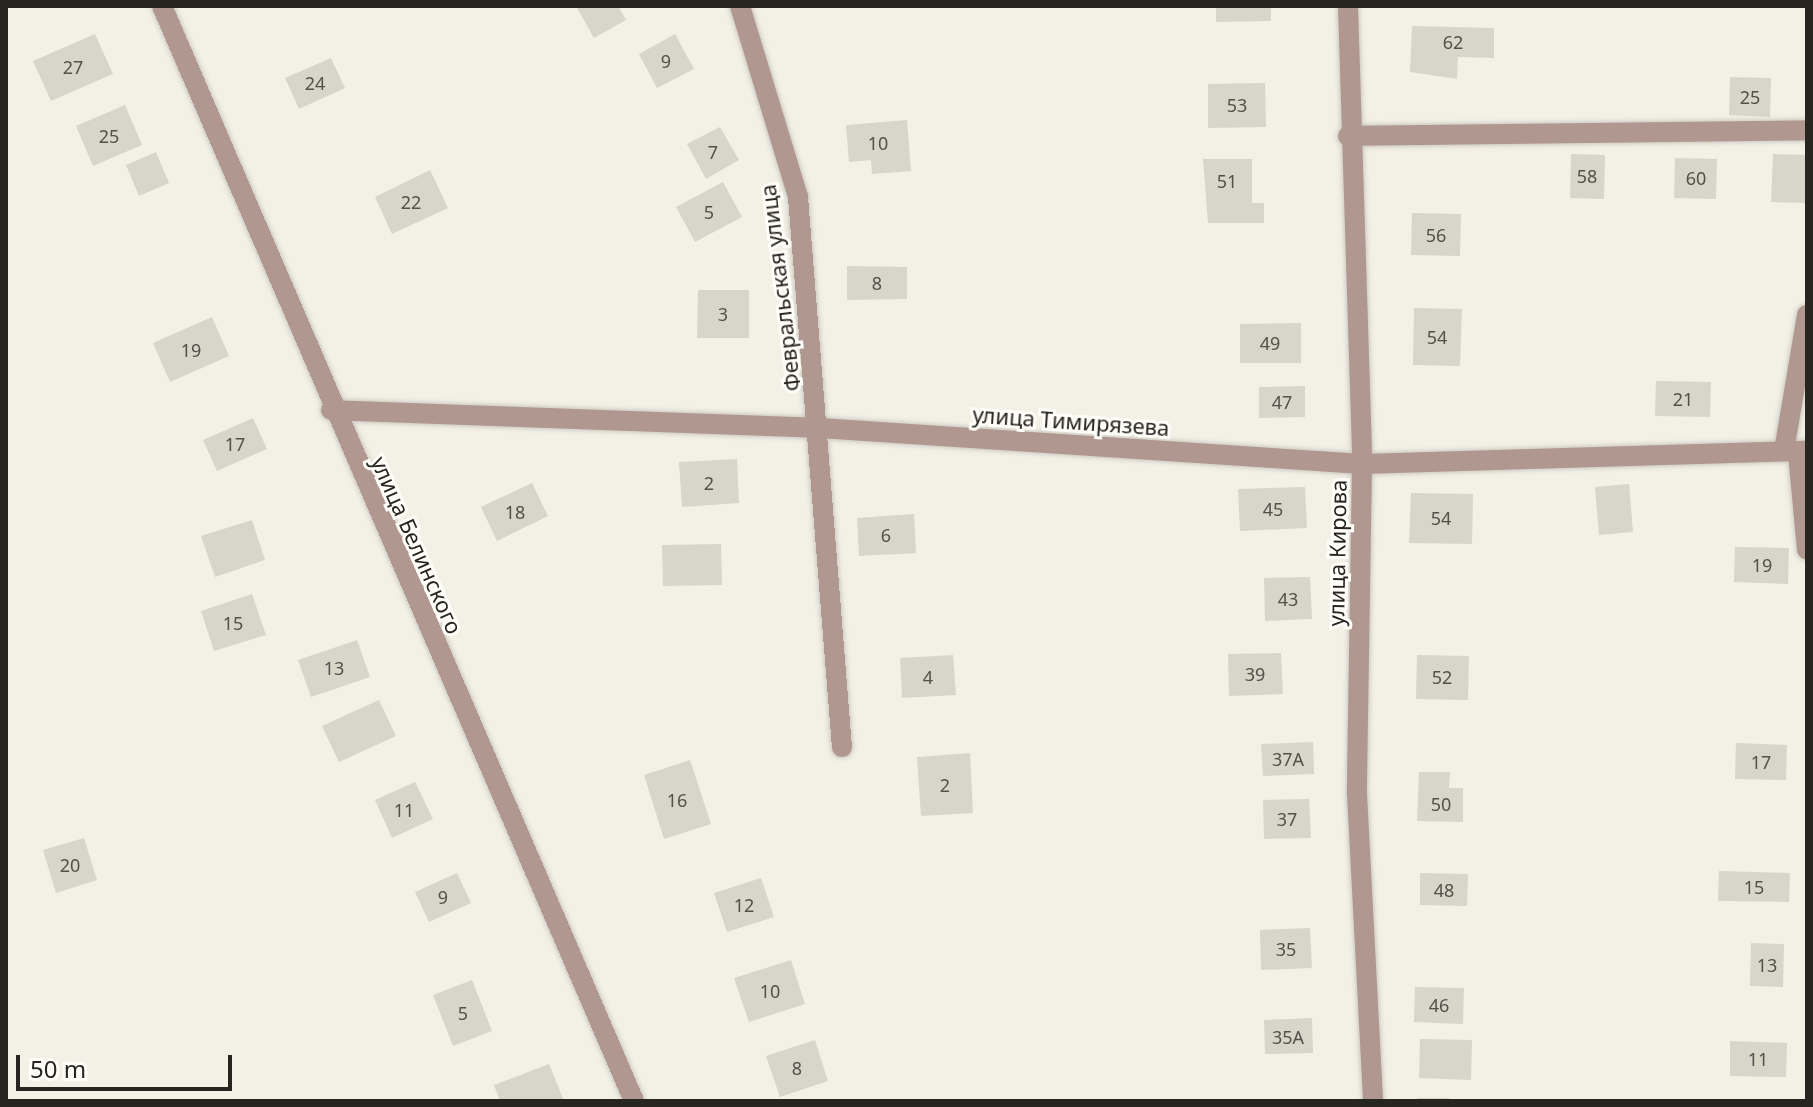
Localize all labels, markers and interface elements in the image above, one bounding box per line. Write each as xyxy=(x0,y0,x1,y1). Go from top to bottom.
house number: 62 xyxy=(1443,31,1463,53)
house number: 9 xyxy=(661,50,671,72)
house number: 27 xyxy=(63,56,83,78)
house number: 24 xyxy=(305,72,325,94)
house number: 25 xyxy=(1740,86,1760,108)
house number: 53 xyxy=(1227,94,1247,116)
house number: 25 xyxy=(99,125,119,147)
house number: 10 xyxy=(868,132,888,154)
house number: 7 xyxy=(708,141,718,163)
house number: 58 xyxy=(1577,165,1597,187)
house number: 60 xyxy=(1686,167,1706,189)
house number: 51 xyxy=(1217,170,1237,192)
street label: Февральская улица xyxy=(754,183,806,393)
house number: 22 xyxy=(401,191,421,213)
house number: 5 xyxy=(704,201,714,223)
house number: 56 xyxy=(1426,224,1446,246)
house number: 8 xyxy=(872,272,882,294)
house number: 3 xyxy=(718,303,728,325)
house number: 54 xyxy=(1427,326,1447,348)
house number: 49 xyxy=(1260,332,1280,354)
house number: 19 xyxy=(181,339,201,361)
house number: 21 xyxy=(1673,388,1693,410)
house number: 47 xyxy=(1272,391,1292,413)
street label: улица Тимирязева xyxy=(972,401,1170,441)
house number: 17 xyxy=(225,433,245,455)
street label: улица Белинского xyxy=(366,452,468,638)
house number: 2 xyxy=(704,472,714,494)
street label: улица Кирова xyxy=(1323,479,1351,627)
house number: 45 xyxy=(1263,498,1283,520)
house number: 18 xyxy=(505,501,525,523)
house number: 54 xyxy=(1431,507,1451,529)
house number: 6 xyxy=(881,524,891,546)
house number: 19 xyxy=(1752,554,1772,576)
house number: 43 xyxy=(1278,588,1298,610)
house number: 15 xyxy=(223,612,243,634)
house number: 13 xyxy=(324,657,344,679)
house number: 39 xyxy=(1245,663,1265,685)
house number: 4 xyxy=(923,666,933,688)
house number: 52 xyxy=(1432,666,1452,688)
house number: 37А xyxy=(1272,748,1304,770)
house number: 17 xyxy=(1751,751,1771,773)
house number: 2 xyxy=(940,774,950,796)
house number: 16 xyxy=(667,789,687,811)
house number: 50 xyxy=(1431,793,1451,815)
house number: 11 xyxy=(394,799,414,821)
house number: 37 xyxy=(1277,808,1297,830)
house number: 20 xyxy=(60,854,80,876)
house number: 15 xyxy=(1744,876,1764,898)
house number: 48 xyxy=(1434,879,1454,901)
house number: 9 xyxy=(438,886,448,908)
house number: 12 xyxy=(734,894,754,916)
house number: 35 xyxy=(1276,938,1296,960)
house number: 13 xyxy=(1757,954,1777,976)
house number: 10 xyxy=(760,980,780,1002)
house number: 46 xyxy=(1429,994,1449,1016)
house number: 5 xyxy=(458,1002,468,1024)
house number: 35А xyxy=(1272,1026,1304,1048)
scale bar xyxy=(20,1039,236,1089)
house number: 11 xyxy=(1748,1048,1768,1070)
text: 50 m xyxy=(30,1052,86,1085)
house number: 8 xyxy=(792,1057,802,1079)

